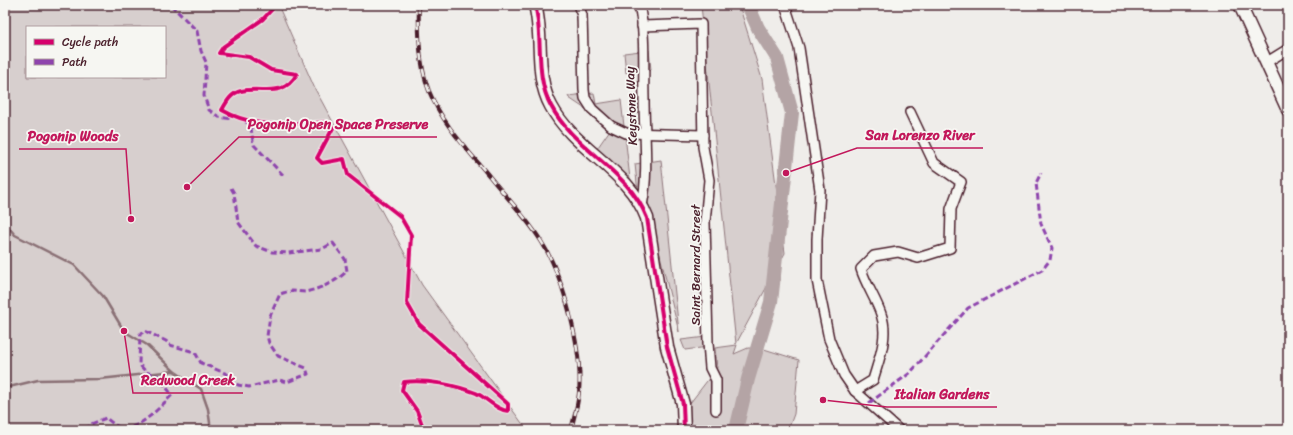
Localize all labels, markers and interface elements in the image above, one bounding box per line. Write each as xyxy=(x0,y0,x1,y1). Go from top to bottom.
legend xyxy=(26,26,166,78)
text: Cycle path xyxy=(62,31,118,53)
text: Path xyxy=(62,51,87,73)
street label: Keystone Way xyxy=(618,66,644,146)
callout: Pogonip Open Space Preserve xyxy=(239,111,437,137)
text: Pogonip Open Space Preserve xyxy=(248,112,429,137)
callout: San Lorenzo River xyxy=(857,122,983,148)
callout: Pogonip Woods xyxy=(19,123,126,149)
text: San Lorenzo River xyxy=(864,123,976,148)
text: Pogonip Woods xyxy=(27,124,119,149)
street label: Saint Bernard Street xyxy=(684,204,707,326)
callout: Redwood Creek xyxy=(133,367,243,393)
text: Redwood Creek xyxy=(140,368,236,393)
callout: Italian Gardens xyxy=(887,381,997,407)
text: Italian Gardens xyxy=(894,382,990,407)

